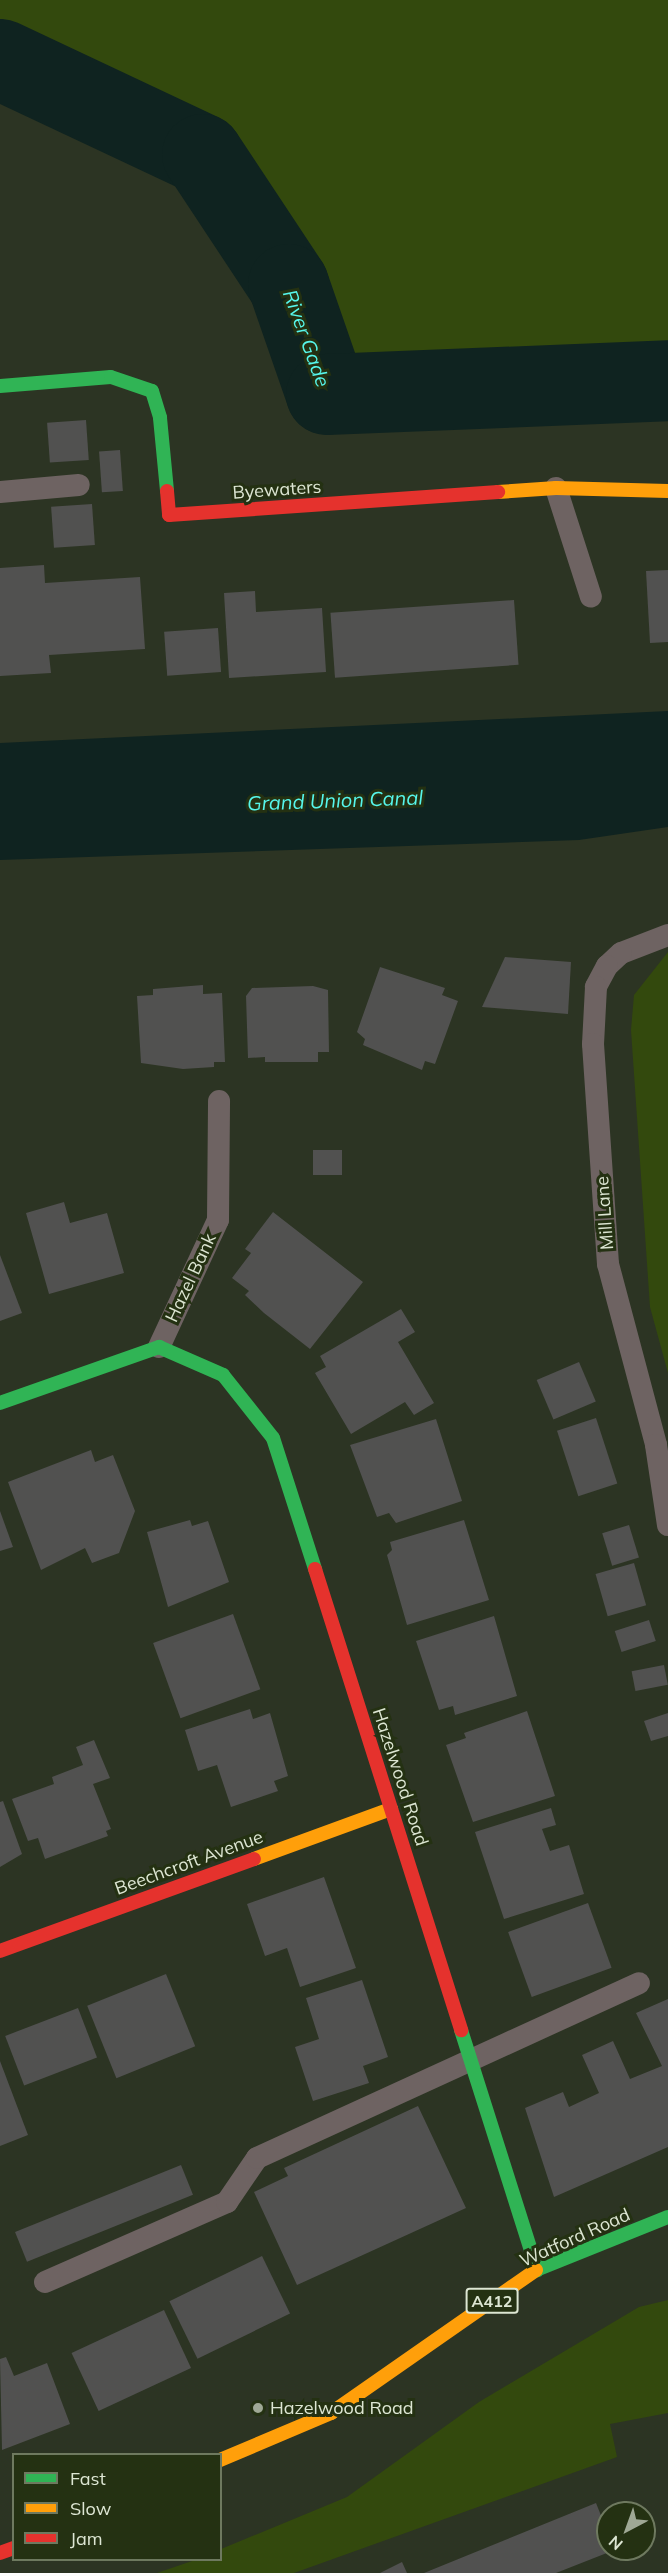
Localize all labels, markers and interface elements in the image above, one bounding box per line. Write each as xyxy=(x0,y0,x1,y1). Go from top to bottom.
water label: River Gade xyxy=(278,286,336,390)
street label: Byewaters xyxy=(232,476,322,504)
water label: Grand Union Canal xyxy=(247,785,423,815)
street label: Mill Lane xyxy=(592,1175,618,1251)
street label: Hazel Bank xyxy=(161,1230,221,1326)
street label: Hazelwood Road xyxy=(368,1705,432,1849)
street label: Beechcroft Avenue xyxy=(112,1826,266,1900)
street label: Watford Road xyxy=(517,2204,633,2272)
road number: A412 xyxy=(465,2288,519,2314)
place label: Hazelwood Road xyxy=(270,2397,414,2419)
marker: Hazelwood Road xyxy=(251,2401,265,2415)
legend xyxy=(12,2453,222,2561)
text: Fast xyxy=(70,2467,106,2490)
text: Slow xyxy=(70,2497,111,2520)
north arrow xyxy=(596,2501,656,2561)
text: Jam xyxy=(70,2527,103,2550)
text: N xyxy=(604,2532,627,2555)

